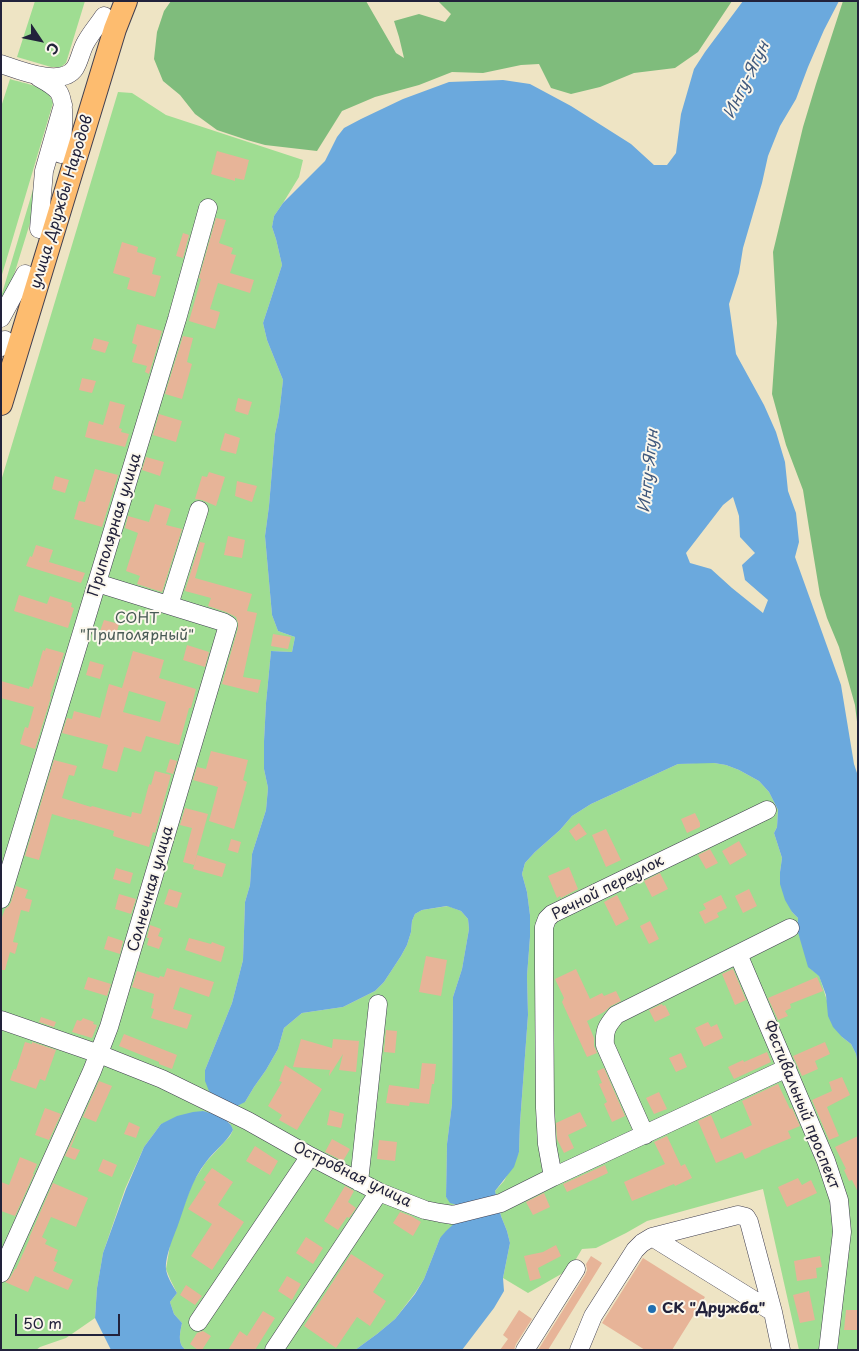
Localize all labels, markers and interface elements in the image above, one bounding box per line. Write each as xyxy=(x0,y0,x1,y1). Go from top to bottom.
north arrow xyxy=(15,15,65,65)
text: С xyxy=(41,38,64,59)
water label: Ингу-Ягун xyxy=(720,38,774,122)
street label: улица Дружбы Народов xyxy=(27,113,97,291)
water label: Ингу-Ягун xyxy=(635,429,663,513)
street label: Приполярная улица xyxy=(85,451,145,599)
park label: СОНТ "Приполярный" xyxy=(80,610,194,645)
street label: Солнечная улица xyxy=(124,824,178,954)
street label: Речной переулок xyxy=(549,852,667,924)
street label: Фестивальный проспект xyxy=(759,1018,843,1192)
street label: Островная улица xyxy=(290,1138,414,1212)
place label: СК "Дружба" xyxy=(662,1300,765,1318)
marker: СК "Дружба" xyxy=(646,1303,658,1315)
scale bar xyxy=(18,1304,122,1336)
text: 50 m xyxy=(23,1311,62,1334)

